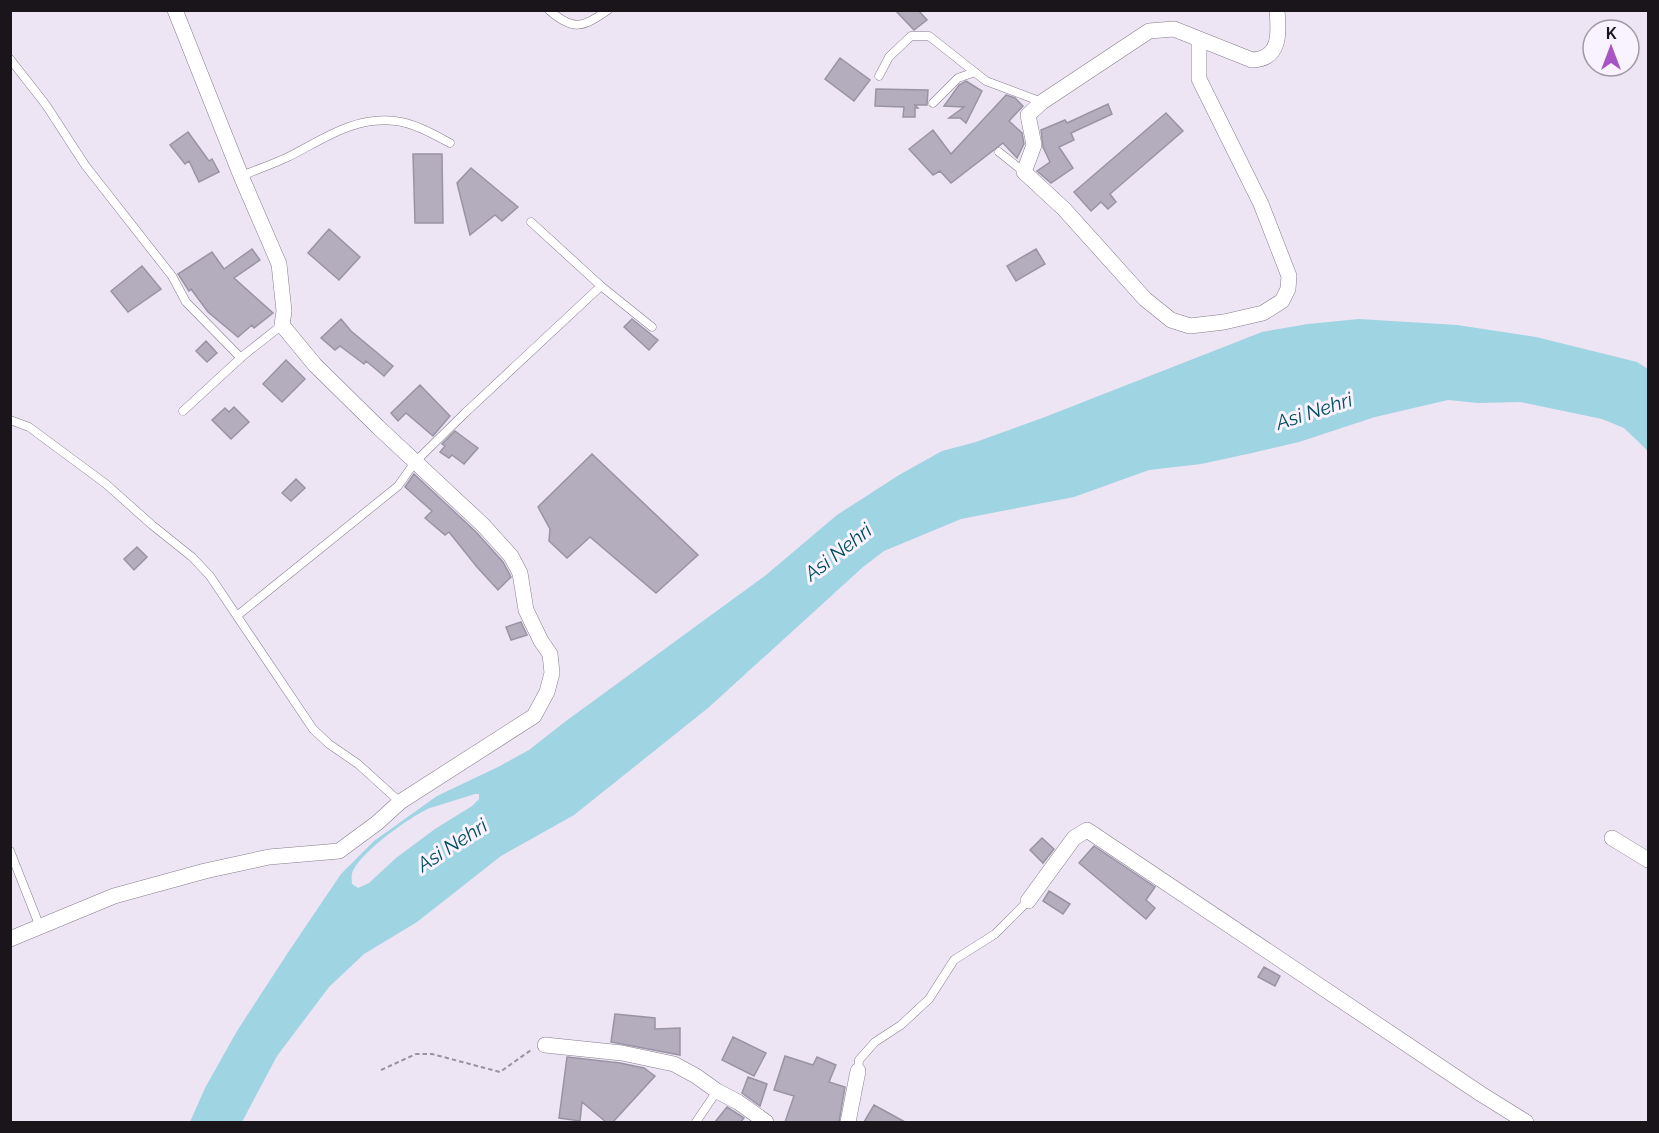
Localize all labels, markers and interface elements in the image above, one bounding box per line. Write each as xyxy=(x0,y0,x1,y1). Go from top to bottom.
north arrow xyxy=(1581,18,1641,78)
text: K xyxy=(1606,24,1617,43)
water label: Asi Nehri xyxy=(1272,387,1356,435)
water label: Asi Nehri xyxy=(799,518,877,586)
water label: Asi Nehri xyxy=(411,813,492,877)

